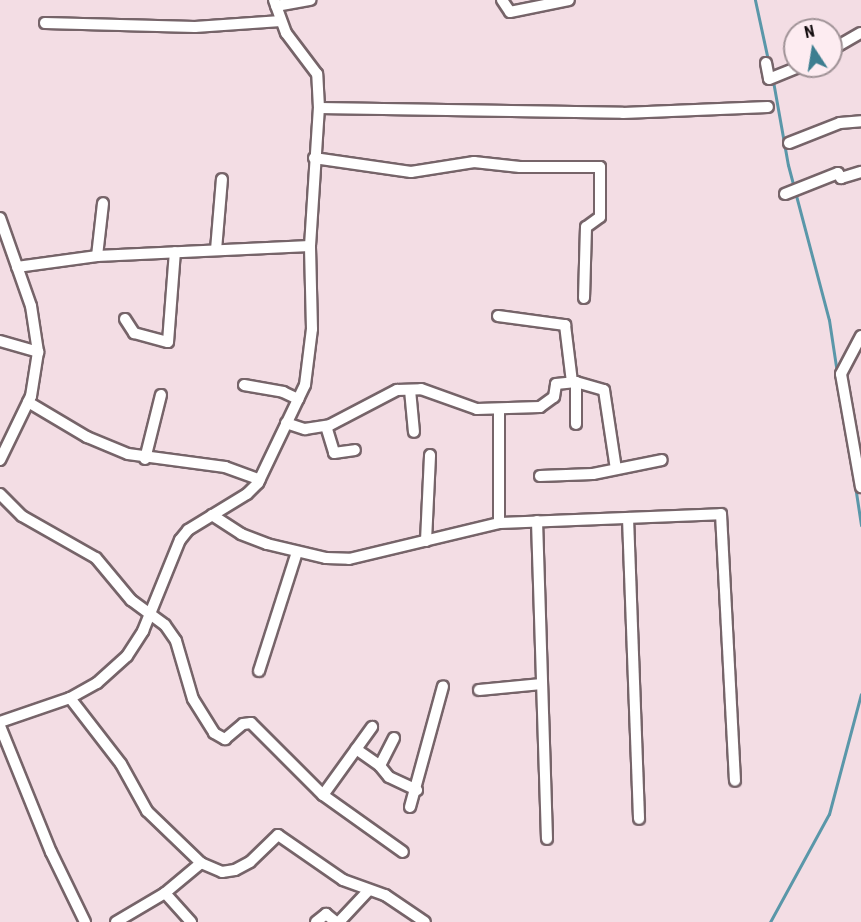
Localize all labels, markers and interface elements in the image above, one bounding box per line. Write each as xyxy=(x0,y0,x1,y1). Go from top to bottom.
north arrow xyxy=(783,18,843,78)
text: N xyxy=(803,22,816,42)

